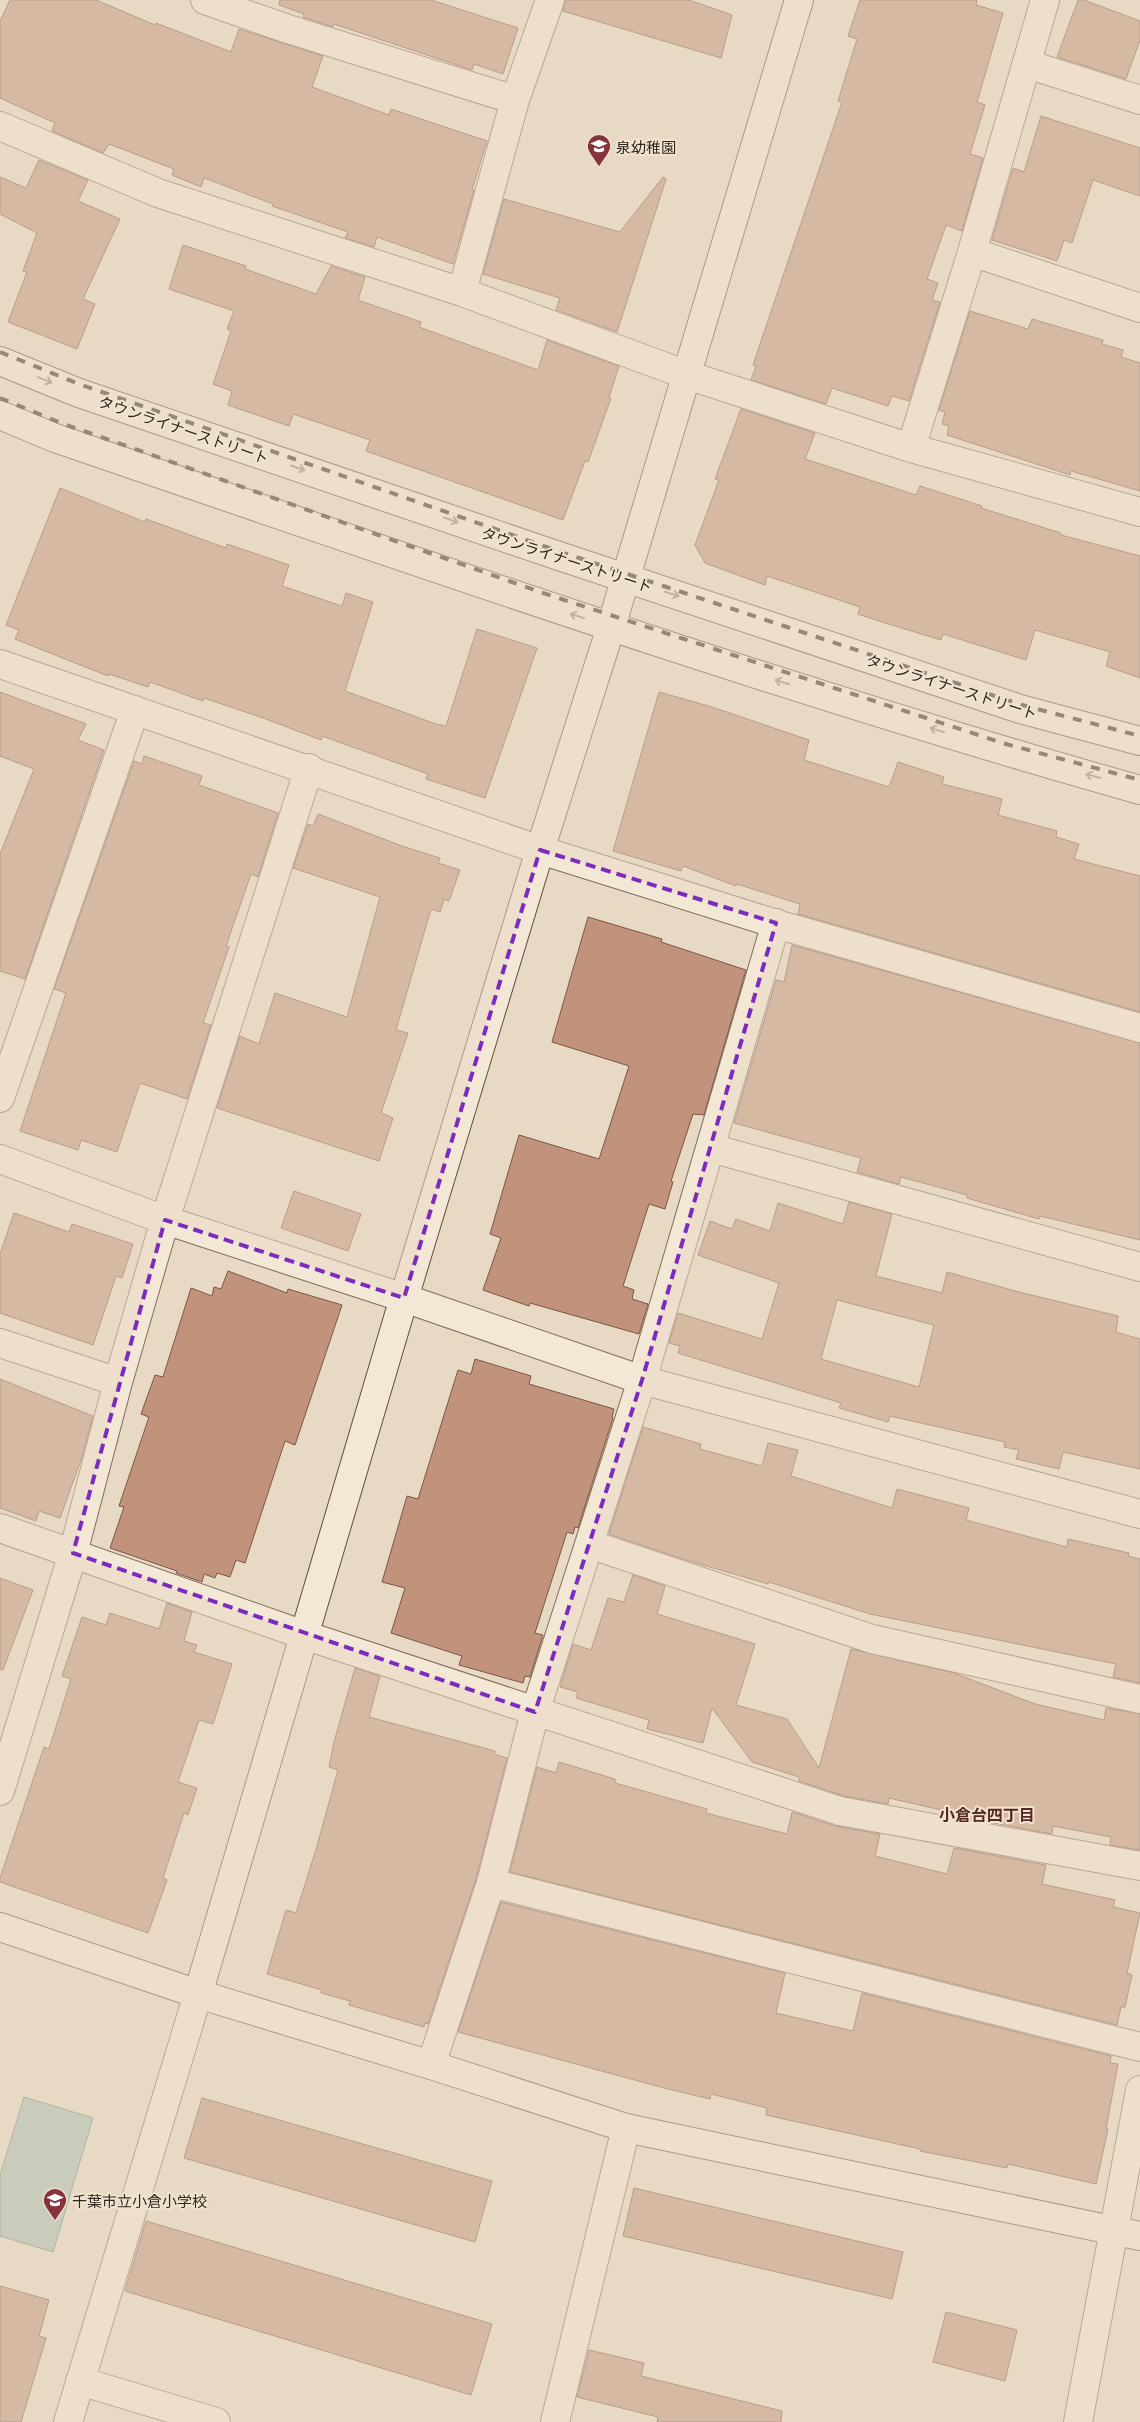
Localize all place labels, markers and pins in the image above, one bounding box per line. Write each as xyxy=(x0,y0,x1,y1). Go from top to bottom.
school or university icon: 泉幼稚園 xyxy=(586,133,612,167)
place label: 泉幼稚園 xyxy=(616,135,676,158)
school or university icon: 千葉市立小倉小学校 xyxy=(42,2187,68,2221)
place label: 千葉市立小倉小学校 xyxy=(72,2189,207,2212)

